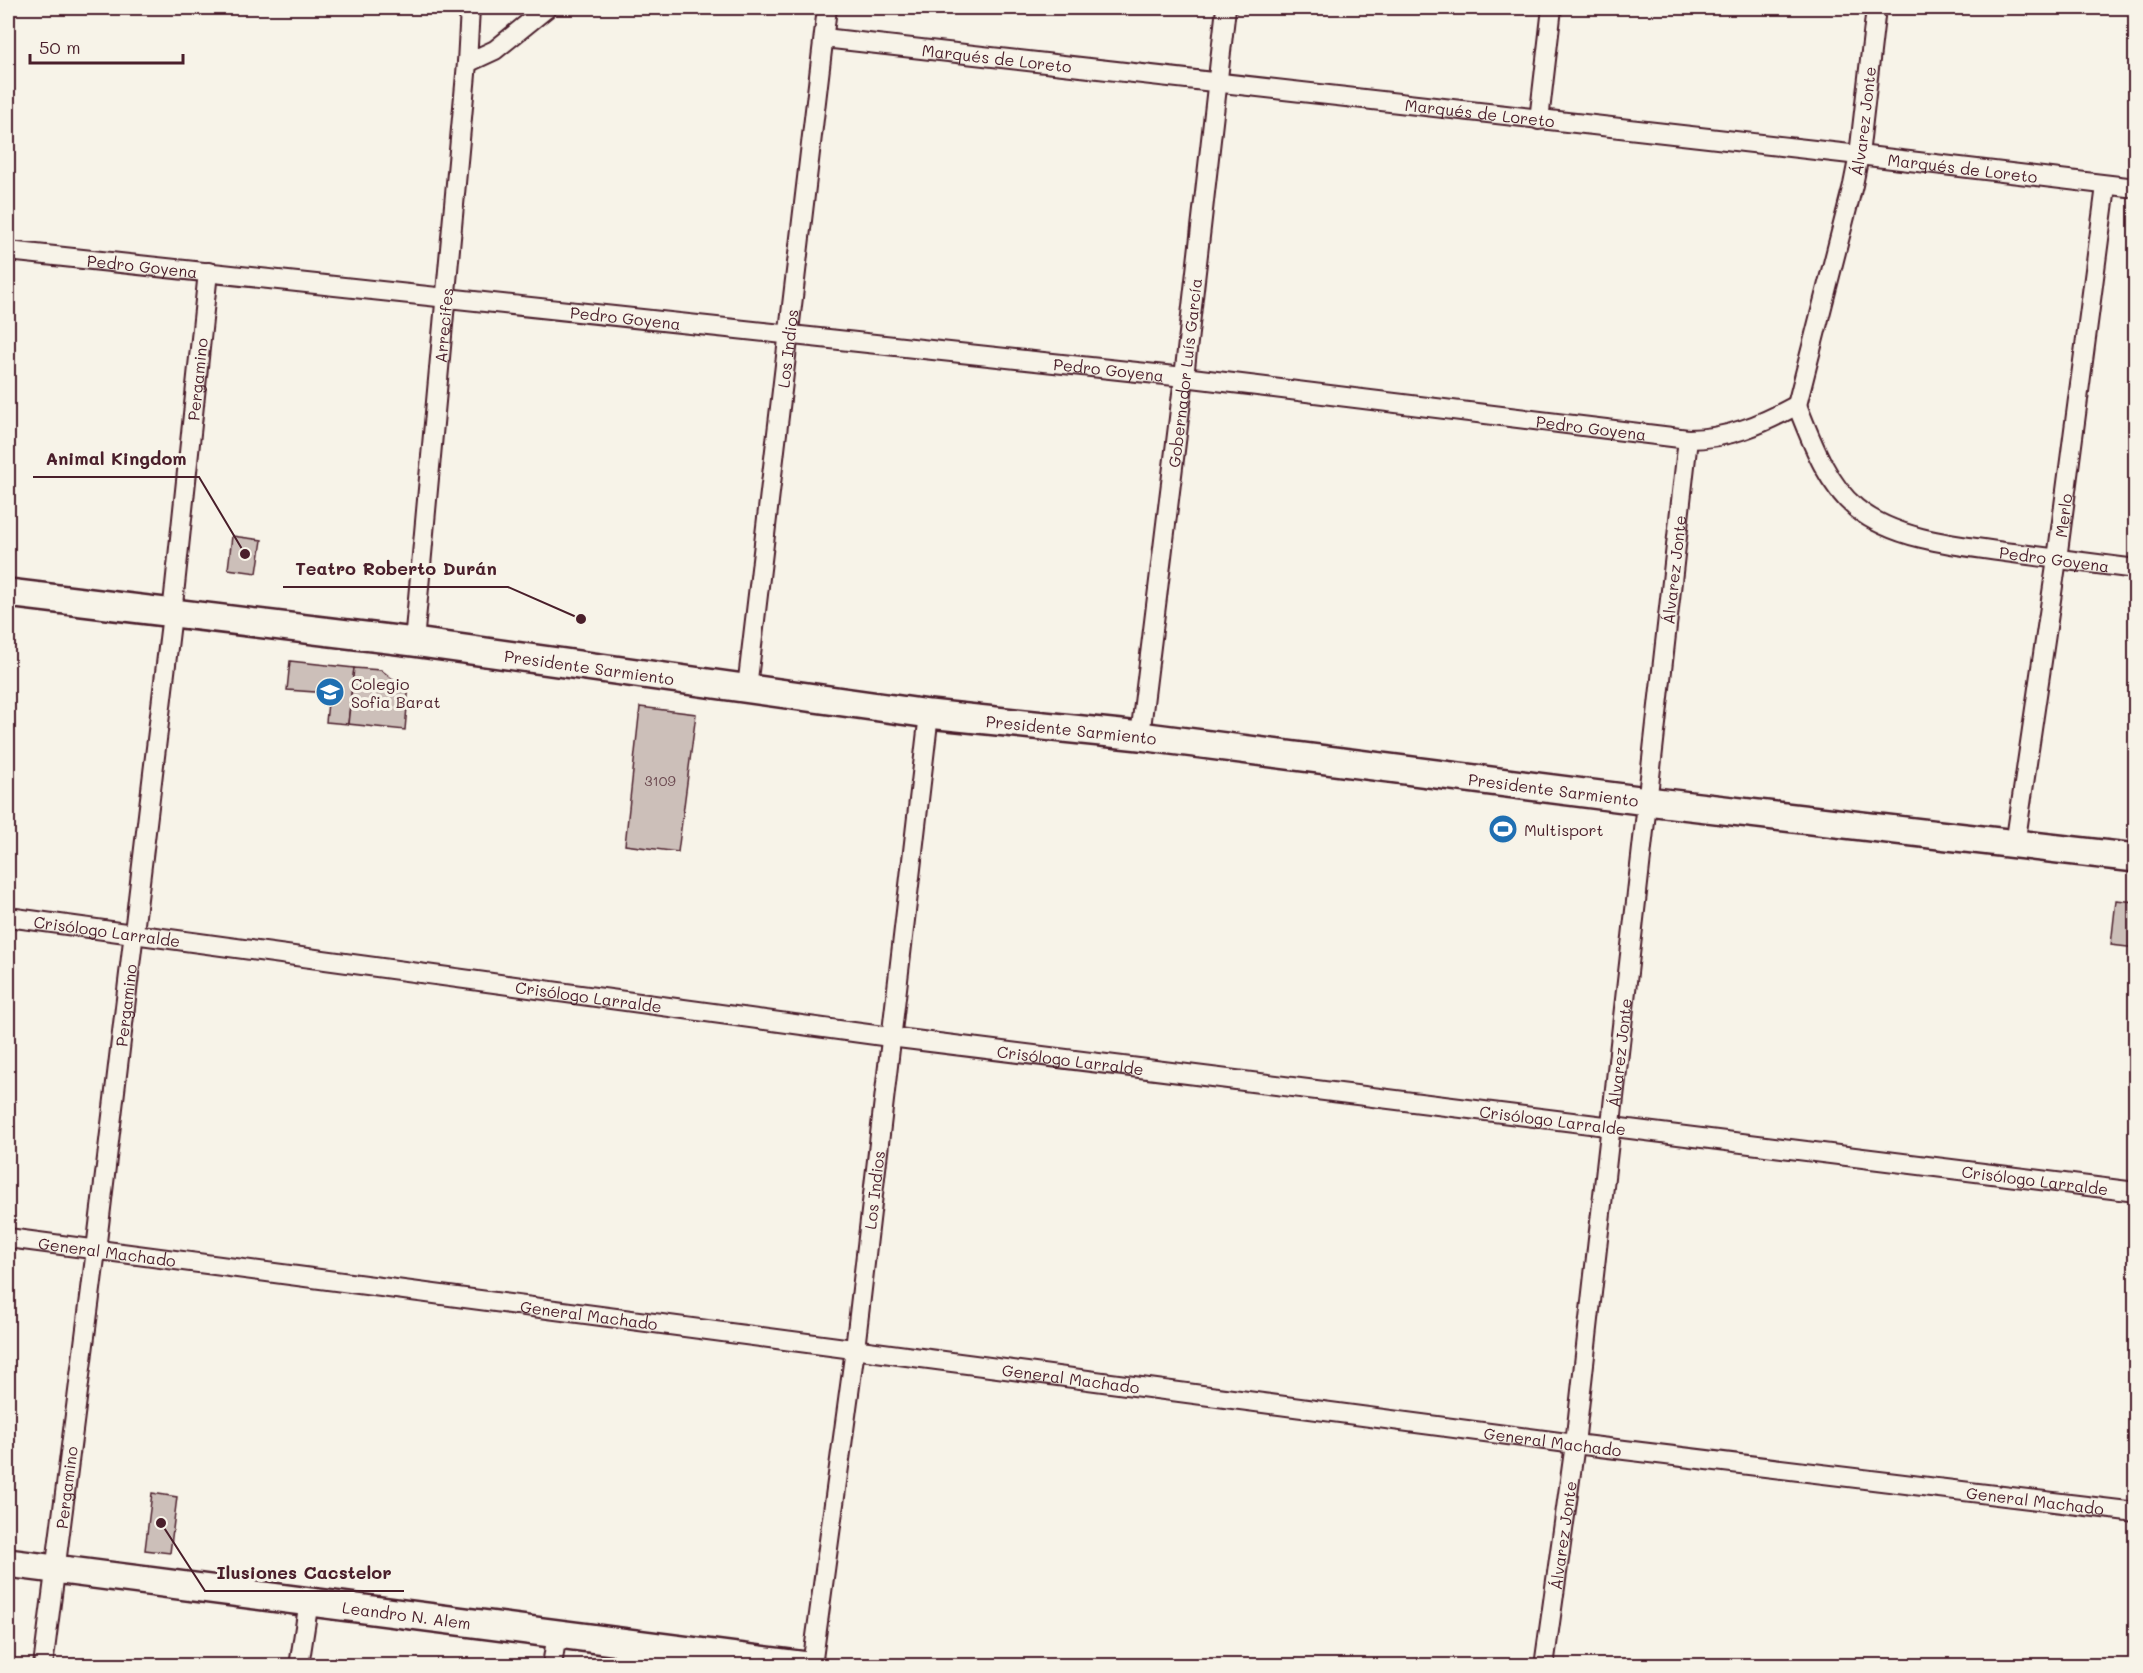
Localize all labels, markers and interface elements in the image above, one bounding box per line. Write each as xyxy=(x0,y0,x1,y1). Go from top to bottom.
scale bar xyxy=(30,27,183,65)
text: 50 m xyxy=(39,35,81,59)
street label: Marqués de Loreto xyxy=(921,39,1073,76)
street label: Álvarez Jonte xyxy=(1845,65,1880,177)
street label: Marqués de Loreto xyxy=(1404,93,1556,131)
street label: Marqués de Loreto xyxy=(1887,148,2039,187)
street label: Pedro Goyena xyxy=(86,249,199,282)
street label: Gobernador Luís García xyxy=(1163,277,1206,469)
street label: Arrecifes xyxy=(429,287,457,364)
street label: Pedro Goyena xyxy=(569,301,682,334)
street label: Los Indios xyxy=(772,308,802,389)
street label: Pergamino xyxy=(182,337,212,422)
street label: Pedro Goyena xyxy=(1052,353,1165,385)
street label: Pedro Goyena xyxy=(1535,410,1648,444)
callout: Animal Kingdom xyxy=(33,441,199,477)
text: Animal Kingdom xyxy=(45,446,187,470)
street label: Merlo xyxy=(2049,492,2076,539)
street label: Álvarez Jonte xyxy=(1657,514,1690,625)
street label: Pedro Goyena xyxy=(1998,541,2111,576)
callout: Teatro Roberto Durán xyxy=(283,551,508,587)
text: Teatro Roberto Durán xyxy=(295,556,497,580)
street label: Presidente Sarmiento xyxy=(503,644,676,689)
place label: Colegio Sofia Barat xyxy=(351,673,441,712)
school or university icon: Colegio Sofia Barat xyxy=(314,676,346,708)
street label: Presidente Sarmiento xyxy=(985,709,1158,749)
street label: Presidente Sarmiento xyxy=(1467,768,1640,810)
house number: 3109 xyxy=(644,771,676,790)
sports icon: Multisport xyxy=(1487,813,1519,845)
place label: Multisport xyxy=(1524,819,1604,840)
street label: Crisólogo Larralde xyxy=(33,910,182,951)
street label: Pergamino xyxy=(110,963,141,1048)
street label: Crisólogo Larralde xyxy=(514,976,663,1016)
street label: Álvarez Jonte xyxy=(1602,997,1636,1108)
street label: Crisólogo Larralde xyxy=(996,1040,1145,1079)
street label: Crisólogo Larralde xyxy=(1478,1100,1627,1139)
street label: Los Indios xyxy=(859,1149,889,1230)
street label: Crisólogo Larralde xyxy=(1960,1160,2110,1199)
street label: General Machado xyxy=(37,1232,177,1270)
street label: General Machado xyxy=(519,1295,659,1334)
street label: General Machado xyxy=(1001,1358,1141,1397)
street label: General Machado xyxy=(1483,1422,1623,1460)
street label: Pergamino xyxy=(50,1445,81,1530)
street label: Álvarez Jonte xyxy=(1544,1480,1580,1591)
street label: General Machado xyxy=(1965,1481,2105,1519)
callout: Ilusiones Cacstelor xyxy=(205,1555,404,1591)
text: Ilusiones Cacstelor xyxy=(216,1560,392,1584)
street label: Leandro N. Alem xyxy=(341,1596,472,1633)

